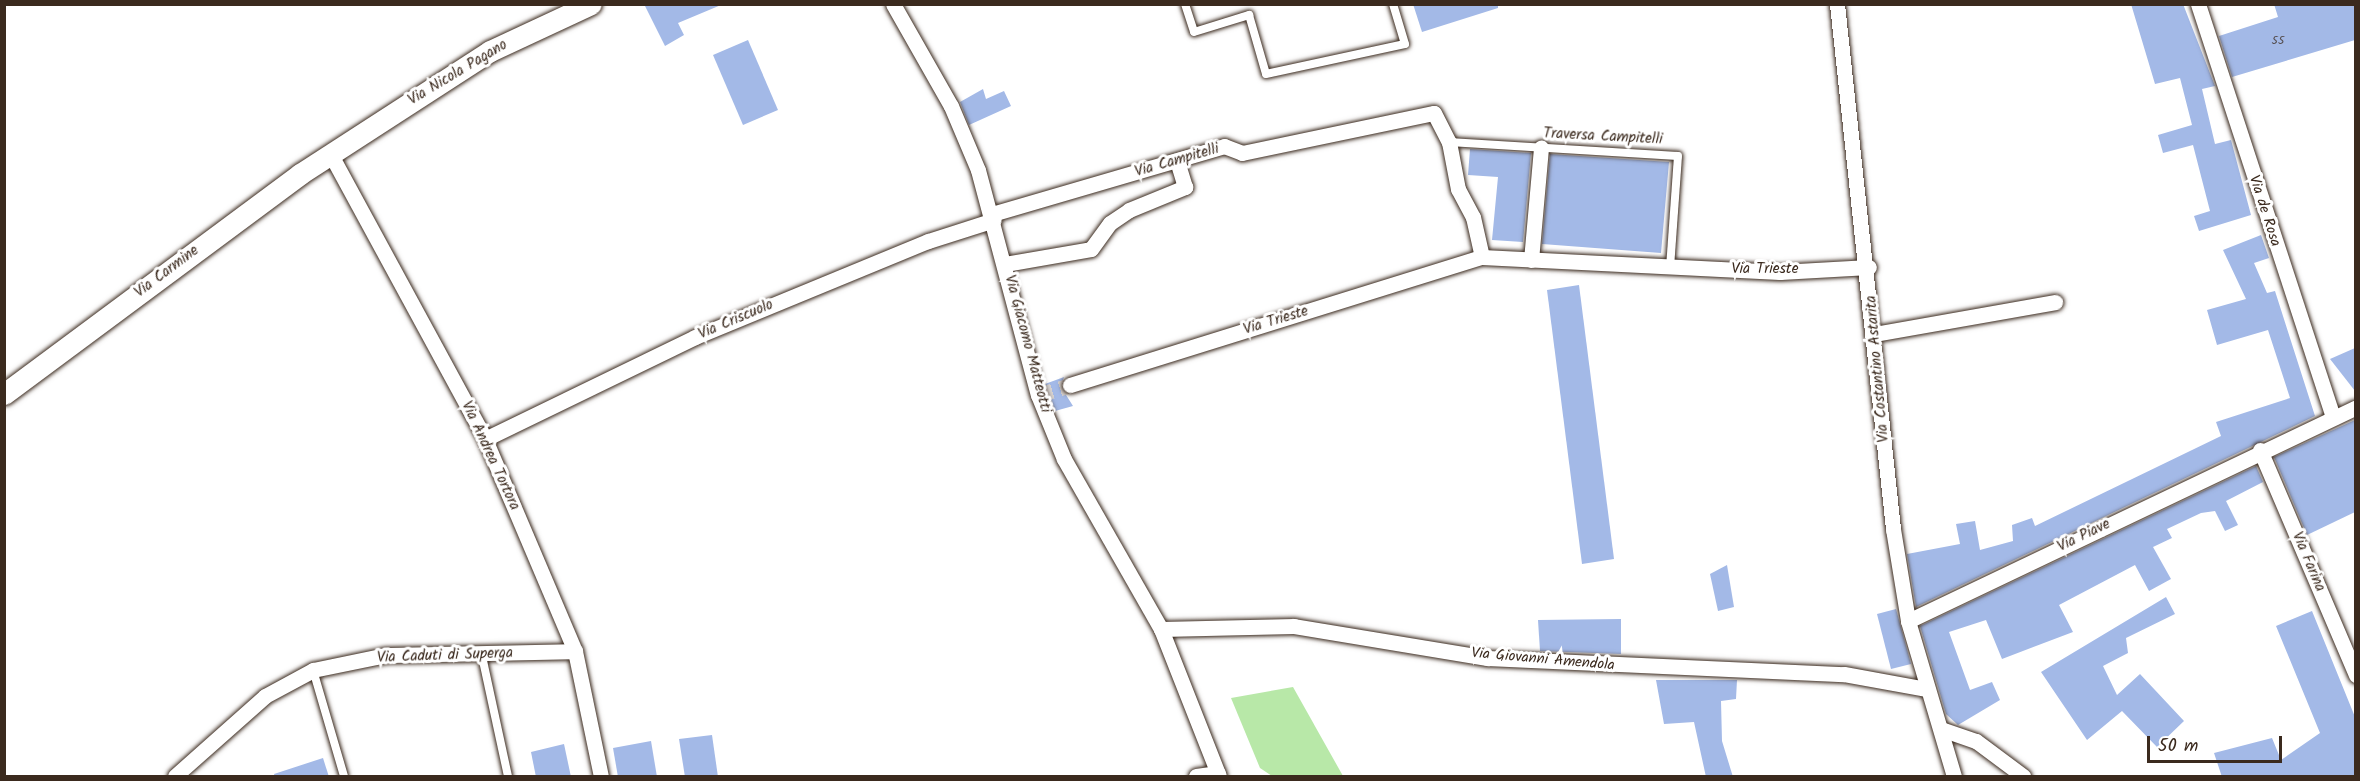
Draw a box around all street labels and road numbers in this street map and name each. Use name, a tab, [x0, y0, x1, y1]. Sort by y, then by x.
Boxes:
street label: Via Nicola Pagano	[405, 36, 511, 110]
street label: Traversa Campitelli	[1543, 125, 1663, 149]
street label: Via Campitelli	[1133, 140, 1221, 182]
street label: Via de Rosa	[2244, 173, 2284, 249]
street label: Via Carmine	[131, 242, 203, 302]
street label: Via Trieste	[1732, 261, 1798, 279]
street label: Via Giacomo Matteotti	[1000, 273, 1054, 415]
street label: Via Costantino Astarita	[1863, 295, 1893, 443]
street label: Via Criscuolo	[696, 296, 776, 344]
street label: Via Trieste	[1241, 303, 1311, 339]
street label: Via Andrea Tortora	[457, 399, 523, 513]
street label: Via Piave	[2055, 516, 2113, 556]
street label: Via Farina	[2287, 529, 2329, 595]
street label: Via Caduti di Superga	[377, 645, 513, 667]
street label: Via Giovanni Amendola	[1471, 645, 1615, 675]

